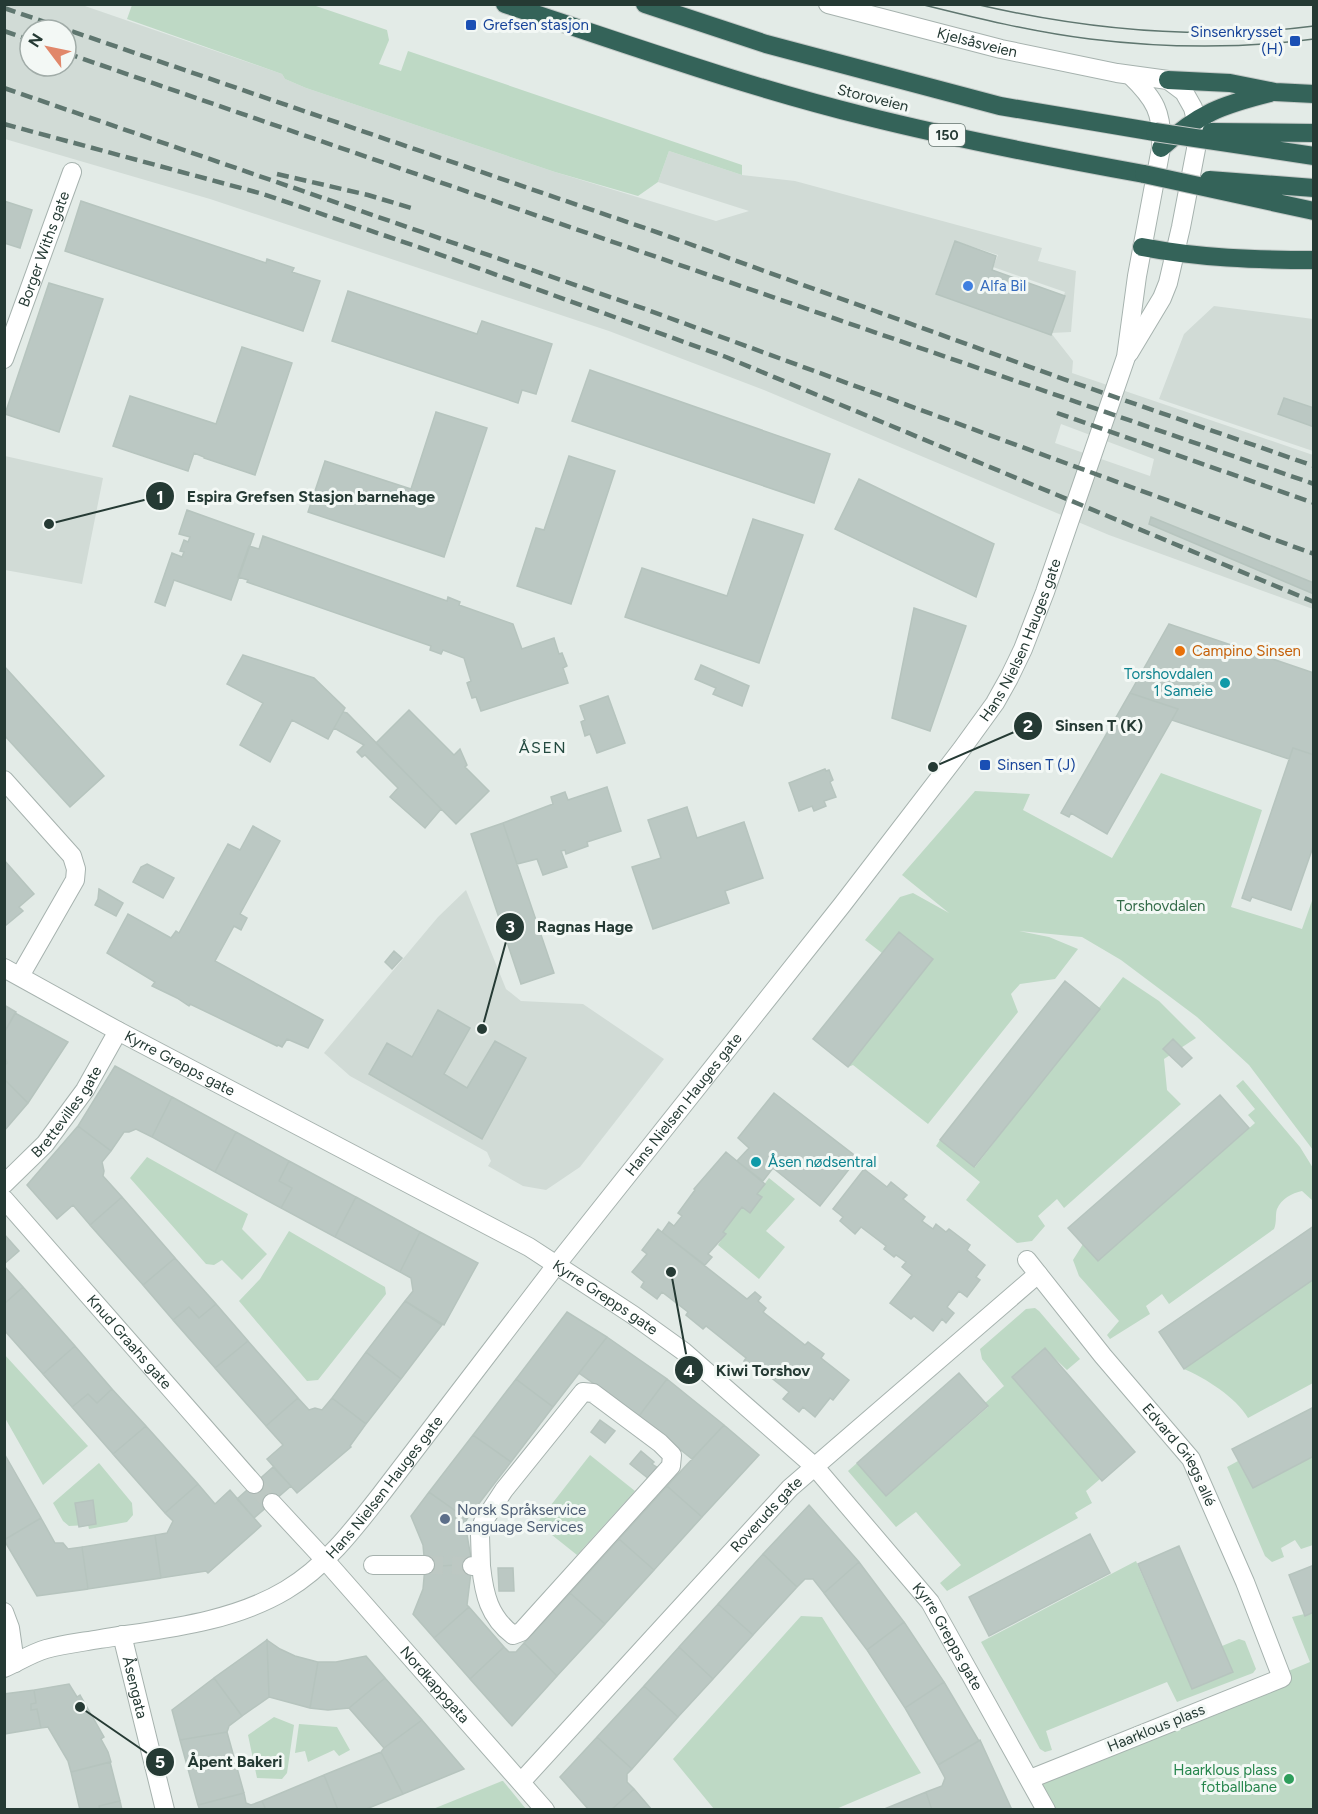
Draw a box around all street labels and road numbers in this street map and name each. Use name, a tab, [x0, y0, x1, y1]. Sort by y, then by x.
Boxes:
street label: Kjelsåsveien	[935, 24, 1019, 61]
street label: Storoveien	[835, 80, 911, 116]
road number: 150	[929, 124, 965, 146]
street label: Borger Withs gate	[15, 189, 73, 309]
street label: Hans Nielsen Hauges gate	[976, 556, 1065, 725]
street label: Kyrre Grepps gate	[121, 1027, 238, 1100]
street label: Hans Nielsen Hauges gate	[622, 1029, 746, 1179]
street label: Brettevilles gate	[27, 1063, 106, 1161]
street label: Kyrre Grepps gate	[549, 1256, 661, 1339]
street label: Knud Graahs gate	[83, 1291, 175, 1393]
street label: Edvard Griegs allé	[1138, 1400, 1220, 1509]
street label: Hans Nielsen Hauges gate	[322, 1412, 447, 1562]
street label: Roveruds gate	[727, 1473, 806, 1556]
street label: Kyrre Grepps gate	[908, 1579, 986, 1693]
street label: Nordkappgata	[396, 1643, 473, 1727]
street label: Åsengata	[119, 1654, 151, 1720]
street label: Haarklous plass	[1105, 1700, 1207, 1756]

